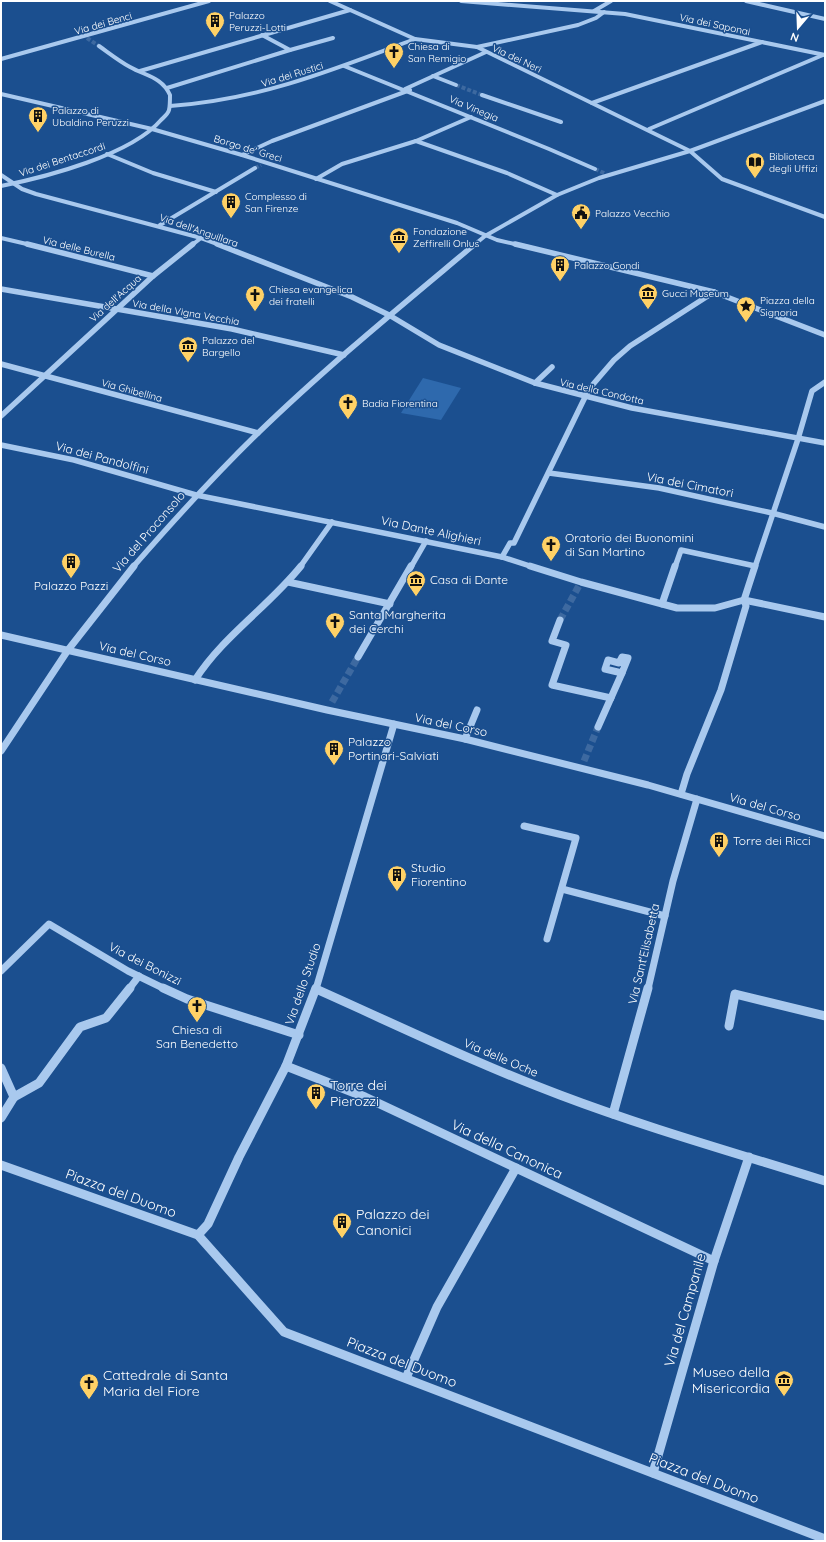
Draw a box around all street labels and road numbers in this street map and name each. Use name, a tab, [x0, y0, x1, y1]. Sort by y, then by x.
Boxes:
street label: Via dei Benci	[73, 9, 133, 38]
street label: Via dei Saponai	[678, 11, 751, 38]
street label: Via dei Neri	[490, 41, 544, 76]
street label: Via dei Rustici	[260, 59, 325, 90]
street label: Via Vinegia	[447, 92, 500, 125]
street label: Borgo de' Greci	[212, 132, 284, 165]
street label: Via dei Bentaccordi	[17, 139, 107, 180]
street label: Via dell'Anguillara	[158, 211, 240, 250]
street label: Via delle Burella	[41, 233, 117, 264]
street label: Via dell'Acqua	[87, 272, 144, 325]
street label: Via della Vigna Vecchia	[131, 297, 241, 328]
street label: Via della Condotta	[559, 375, 645, 407]
street label: Via Ghibellina	[100, 376, 164, 405]
street label: Via dei Pandolfini	[54, 438, 150, 477]
street label: Via dei Cimatori	[645, 469, 735, 500]
street label: Via del Proconsolo	[109, 488, 188, 576]
street label: Via Dante Alighieri	[380, 513, 483, 548]
street label: Via del Corso	[97, 638, 173, 669]
street label: Via del Corso	[413, 710, 489, 740]
street label: Via del Corso	[728, 789, 803, 824]
street label: Via Sant'Elisabetta	[625, 902, 662, 1006]
street label: Via dei Bonizzi	[106, 939, 184, 988]
street label: Via dello Studio	[281, 941, 324, 1027]
street label: Via delle Oche	[462, 1035, 541, 1080]
street label: Via della Canonica	[448, 1115, 566, 1183]
street label: Piazza del Duomo	[63, 1165, 179, 1221]
street label: Via del Campanile	[660, 1251, 710, 1369]
street label: Piazza del Duomo	[344, 1333, 460, 1391]
street label: Piazza del Duomo	[646, 1449, 762, 1507]

